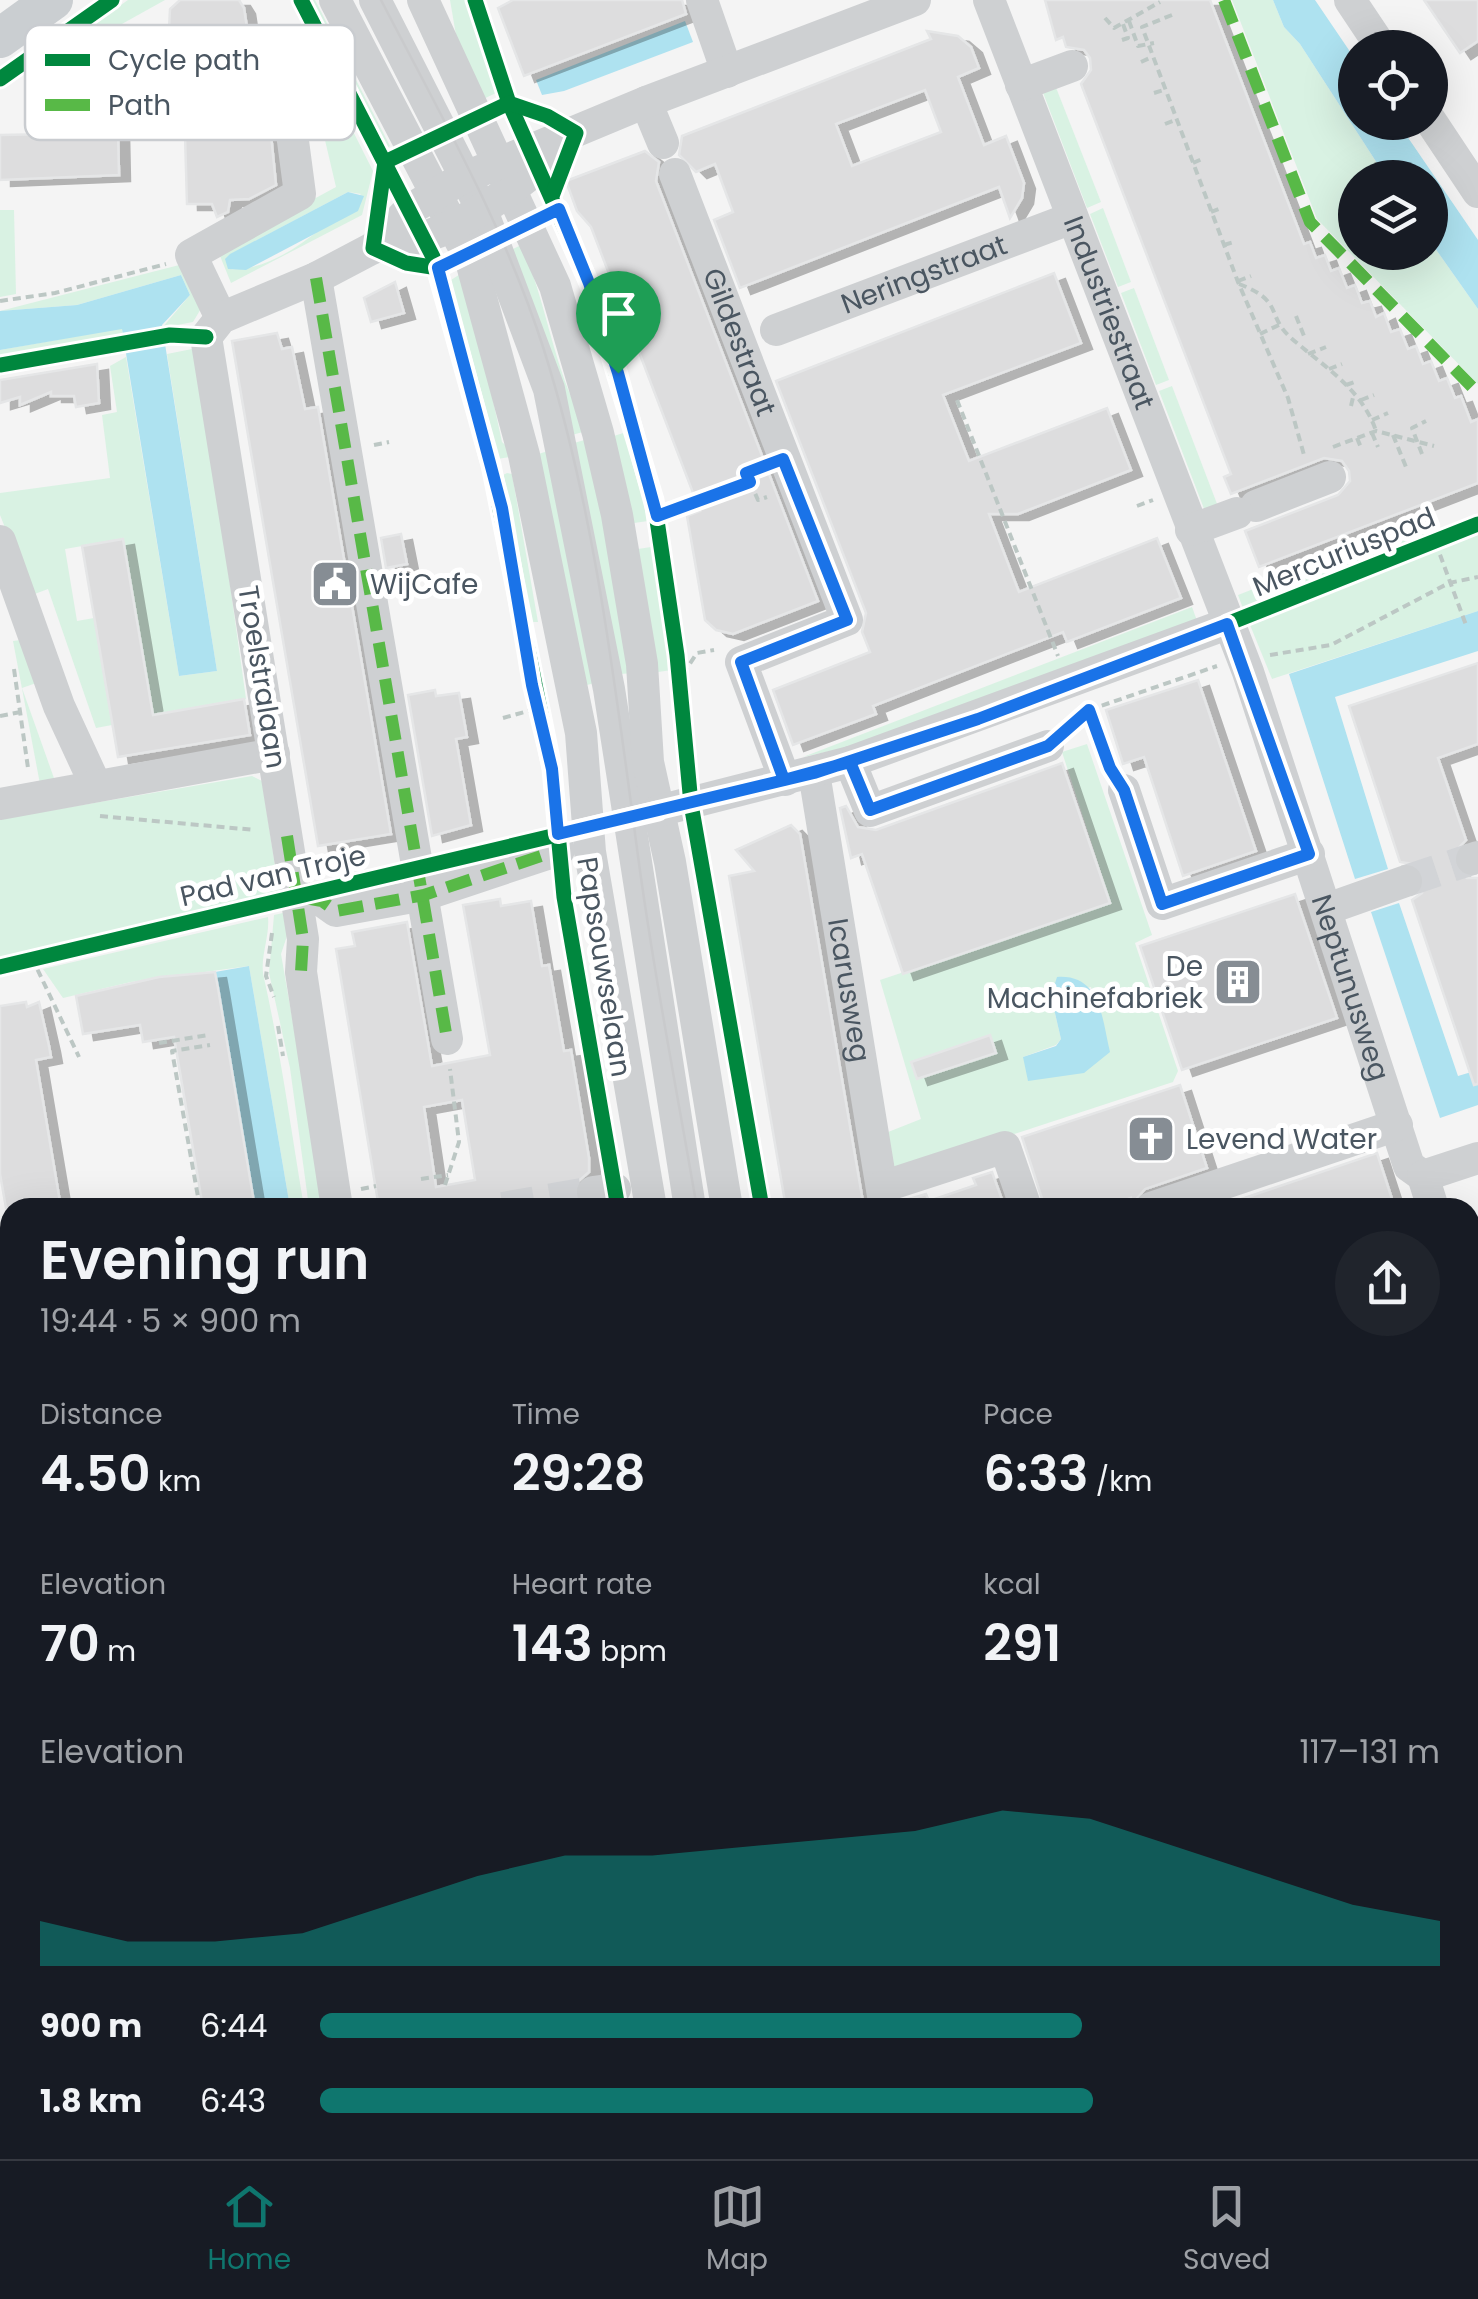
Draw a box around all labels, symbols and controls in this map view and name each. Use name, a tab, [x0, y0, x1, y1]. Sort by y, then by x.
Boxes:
legend	[25, 25, 355, 140]
map controls	[1338, 30, 1448, 270]
button: locate	[1338, 30, 1448, 140]
text: Cycle path	[108, 41, 260, 80]
text: Path	[108, 86, 171, 125]
button: layers	[1338, 160, 1448, 270]
street label: Industriestraat	[1054, 210, 1164, 415]
street label: Neringstraat	[835, 225, 1012, 323]
street label: Gildestraat	[694, 263, 786, 421]
pin	[576, 271, 661, 374]
icon: arrive	[591, 286, 646, 341]
street label: Mercuriuspad	[1247, 498, 1441, 606]
public building icon: WijCafe	[309, 558, 361, 610]
place label: WijCafe	[370, 565, 478, 604]
street label: Troelstralaan	[228, 583, 296, 771]
street label: Pad van Troje	[176, 836, 370, 916]
street label: Papsouwselaan	[567, 854, 641, 1080]
street label: Neptunusweg	[1302, 889, 1399, 1086]
street label: Icarusweg	[819, 915, 880, 1065]
place label: De Machinefabriek	[987, 947, 1204, 1018]
building icon: De Machinefabriek	[1212, 956, 1264, 1008]
church icon: Levend Water	[1125, 1113, 1177, 1165]
place label: Levend Water	[1186, 1120, 1377, 1159]
text: Evening run	[40, 1221, 369, 1298]
button: share	[1335, 1231, 1440, 1336]
text: 19:44 · 5 × 900 m	[40, 1298, 301, 1343]
text: Distance	[40, 1395, 163, 1434]
text: Time	[512, 1395, 580, 1434]
text: Pace	[983, 1395, 1053, 1434]
text: 4.50	[40, 1438, 151, 1509]
text: 29:28	[512, 1438, 646, 1509]
text: 6:33	[983, 1438, 1088, 1509]
text: km	[151, 1462, 201, 1501]
text: /km	[1088, 1462, 1152, 1501]
text: Elevation	[40, 1565, 166, 1604]
text: Heart rate	[512, 1565, 652, 1604]
text: kcal	[983, 1565, 1041, 1604]
text: 70	[40, 1608, 100, 1679]
text: 143	[512, 1608, 593, 1679]
text: 291	[983, 1608, 1061, 1679]
text: m	[100, 1632, 136, 1671]
text: bpm	[593, 1632, 667, 1671]
text: Elevation	[40, 1729, 184, 1774]
text: 117–131 m	[1300, 1729, 1440, 1774]
text: 900 m	[40, 2003, 142, 2048]
text: 6:44	[200, 2003, 267, 2048]
text: 1.8 km	[40, 2078, 142, 2123]
text: 6:43	[200, 2078, 266, 2123]
tab: Home	[208, 2179, 291, 2281]
tab: Map	[706, 2179, 768, 2281]
tab: Saved	[1183, 2179, 1270, 2281]

